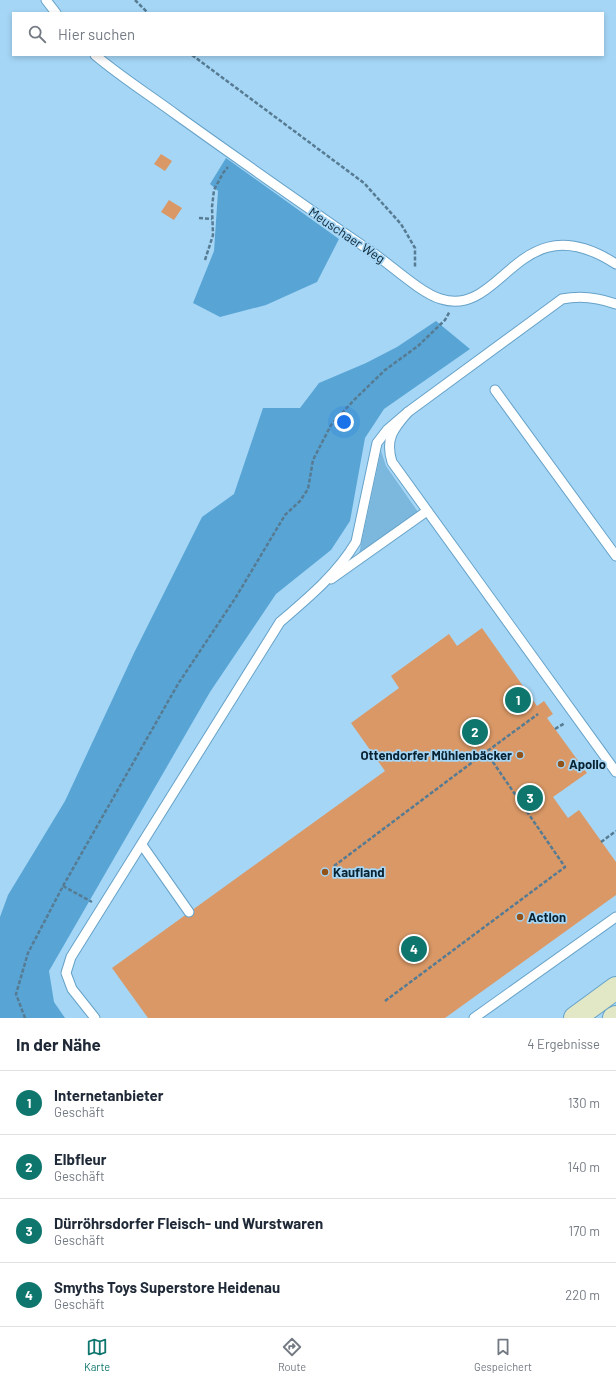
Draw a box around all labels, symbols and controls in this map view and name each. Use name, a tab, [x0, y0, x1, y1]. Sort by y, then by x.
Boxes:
search box	[12, 12, 604, 56]
icon: search	[26, 23, 48, 45]
text: Hier suchen	[58, 25, 135, 43]
street label: Meuschaer Weg	[306, 204, 388, 266]
your location	[334, 412, 354, 432]
pin: 1	[505, 685, 531, 715]
pin: 2	[462, 717, 488, 747]
place label: Ottendorfer Mühlenbäcker	[361, 747, 512, 763]
marker: Ottendorfer Mühlenbäcker	[515, 750, 525, 760]
place label: Apollo	[569, 756, 606, 772]
marker: Apollo	[556, 759, 566, 769]
pin: 3	[517, 783, 543, 813]
place label: Kaufland	[333, 864, 385, 880]
marker: Kaufland	[320, 867, 330, 877]
place label: Action	[528, 909, 566, 925]
marker: Action	[515, 912, 525, 922]
pin: 4	[401, 934, 427, 964]
text: In der Nähe	[16, 1034, 101, 1054]
text: 4 Ergebnisse	[527, 1036, 600, 1052]
text: Internetanbieter	[54, 1086, 164, 1104]
text: 1	[27, 1095, 31, 1111]
text: 130 m	[568, 1095, 600, 1111]
text: Geschäft	[54, 1104, 105, 1120]
text: Elbfleur	[54, 1150, 107, 1168]
text: 2	[25, 1159, 33, 1175]
text: 140 m	[568, 1159, 600, 1175]
text: Geschäft	[54, 1168, 105, 1184]
text: Dürröhrsdorfer Fleisch- und Wurstwaren	[54, 1214, 323, 1232]
text: 3	[25, 1223, 33, 1239]
text: 170 m	[569, 1223, 600, 1239]
text: Geschäft	[54, 1232, 105, 1248]
text: Smyths Toys Superstore Heidenau	[54, 1278, 280, 1296]
text: 4	[25, 1287, 33, 1303]
text: 220 m	[565, 1287, 600, 1303]
text: Geschäft	[54, 1296, 105, 1312]
tab: Karte	[84, 1336, 110, 1373]
tab: Route	[278, 1336, 306, 1373]
tab: Gespeichert	[474, 1336, 532, 1373]

